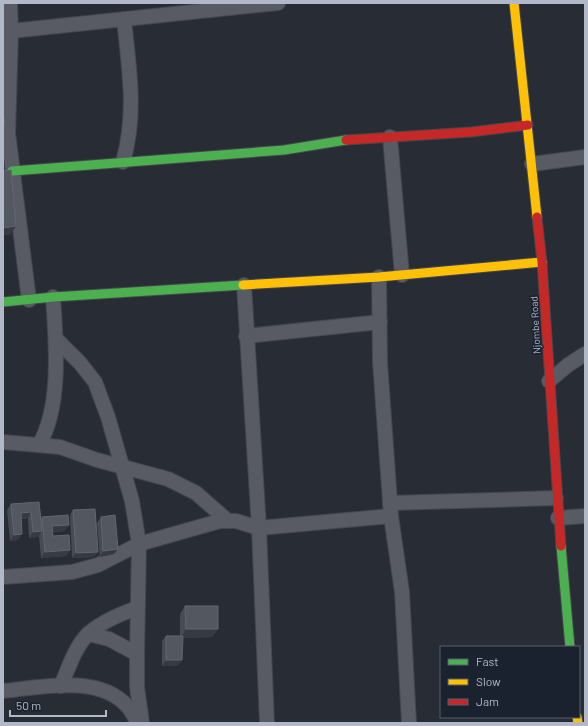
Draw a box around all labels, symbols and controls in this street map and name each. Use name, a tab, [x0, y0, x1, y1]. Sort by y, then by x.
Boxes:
street label: Njombe Road	[527, 296, 543, 354]
legend	[440, 646, 580, 718]
text: Fast	[476, 654, 499, 668]
text: Slow	[476, 674, 501, 688]
scale bar	[10, 692, 106, 718]
text: Jam	[476, 694, 499, 708]
text: 50 m	[16, 698, 41, 712]

